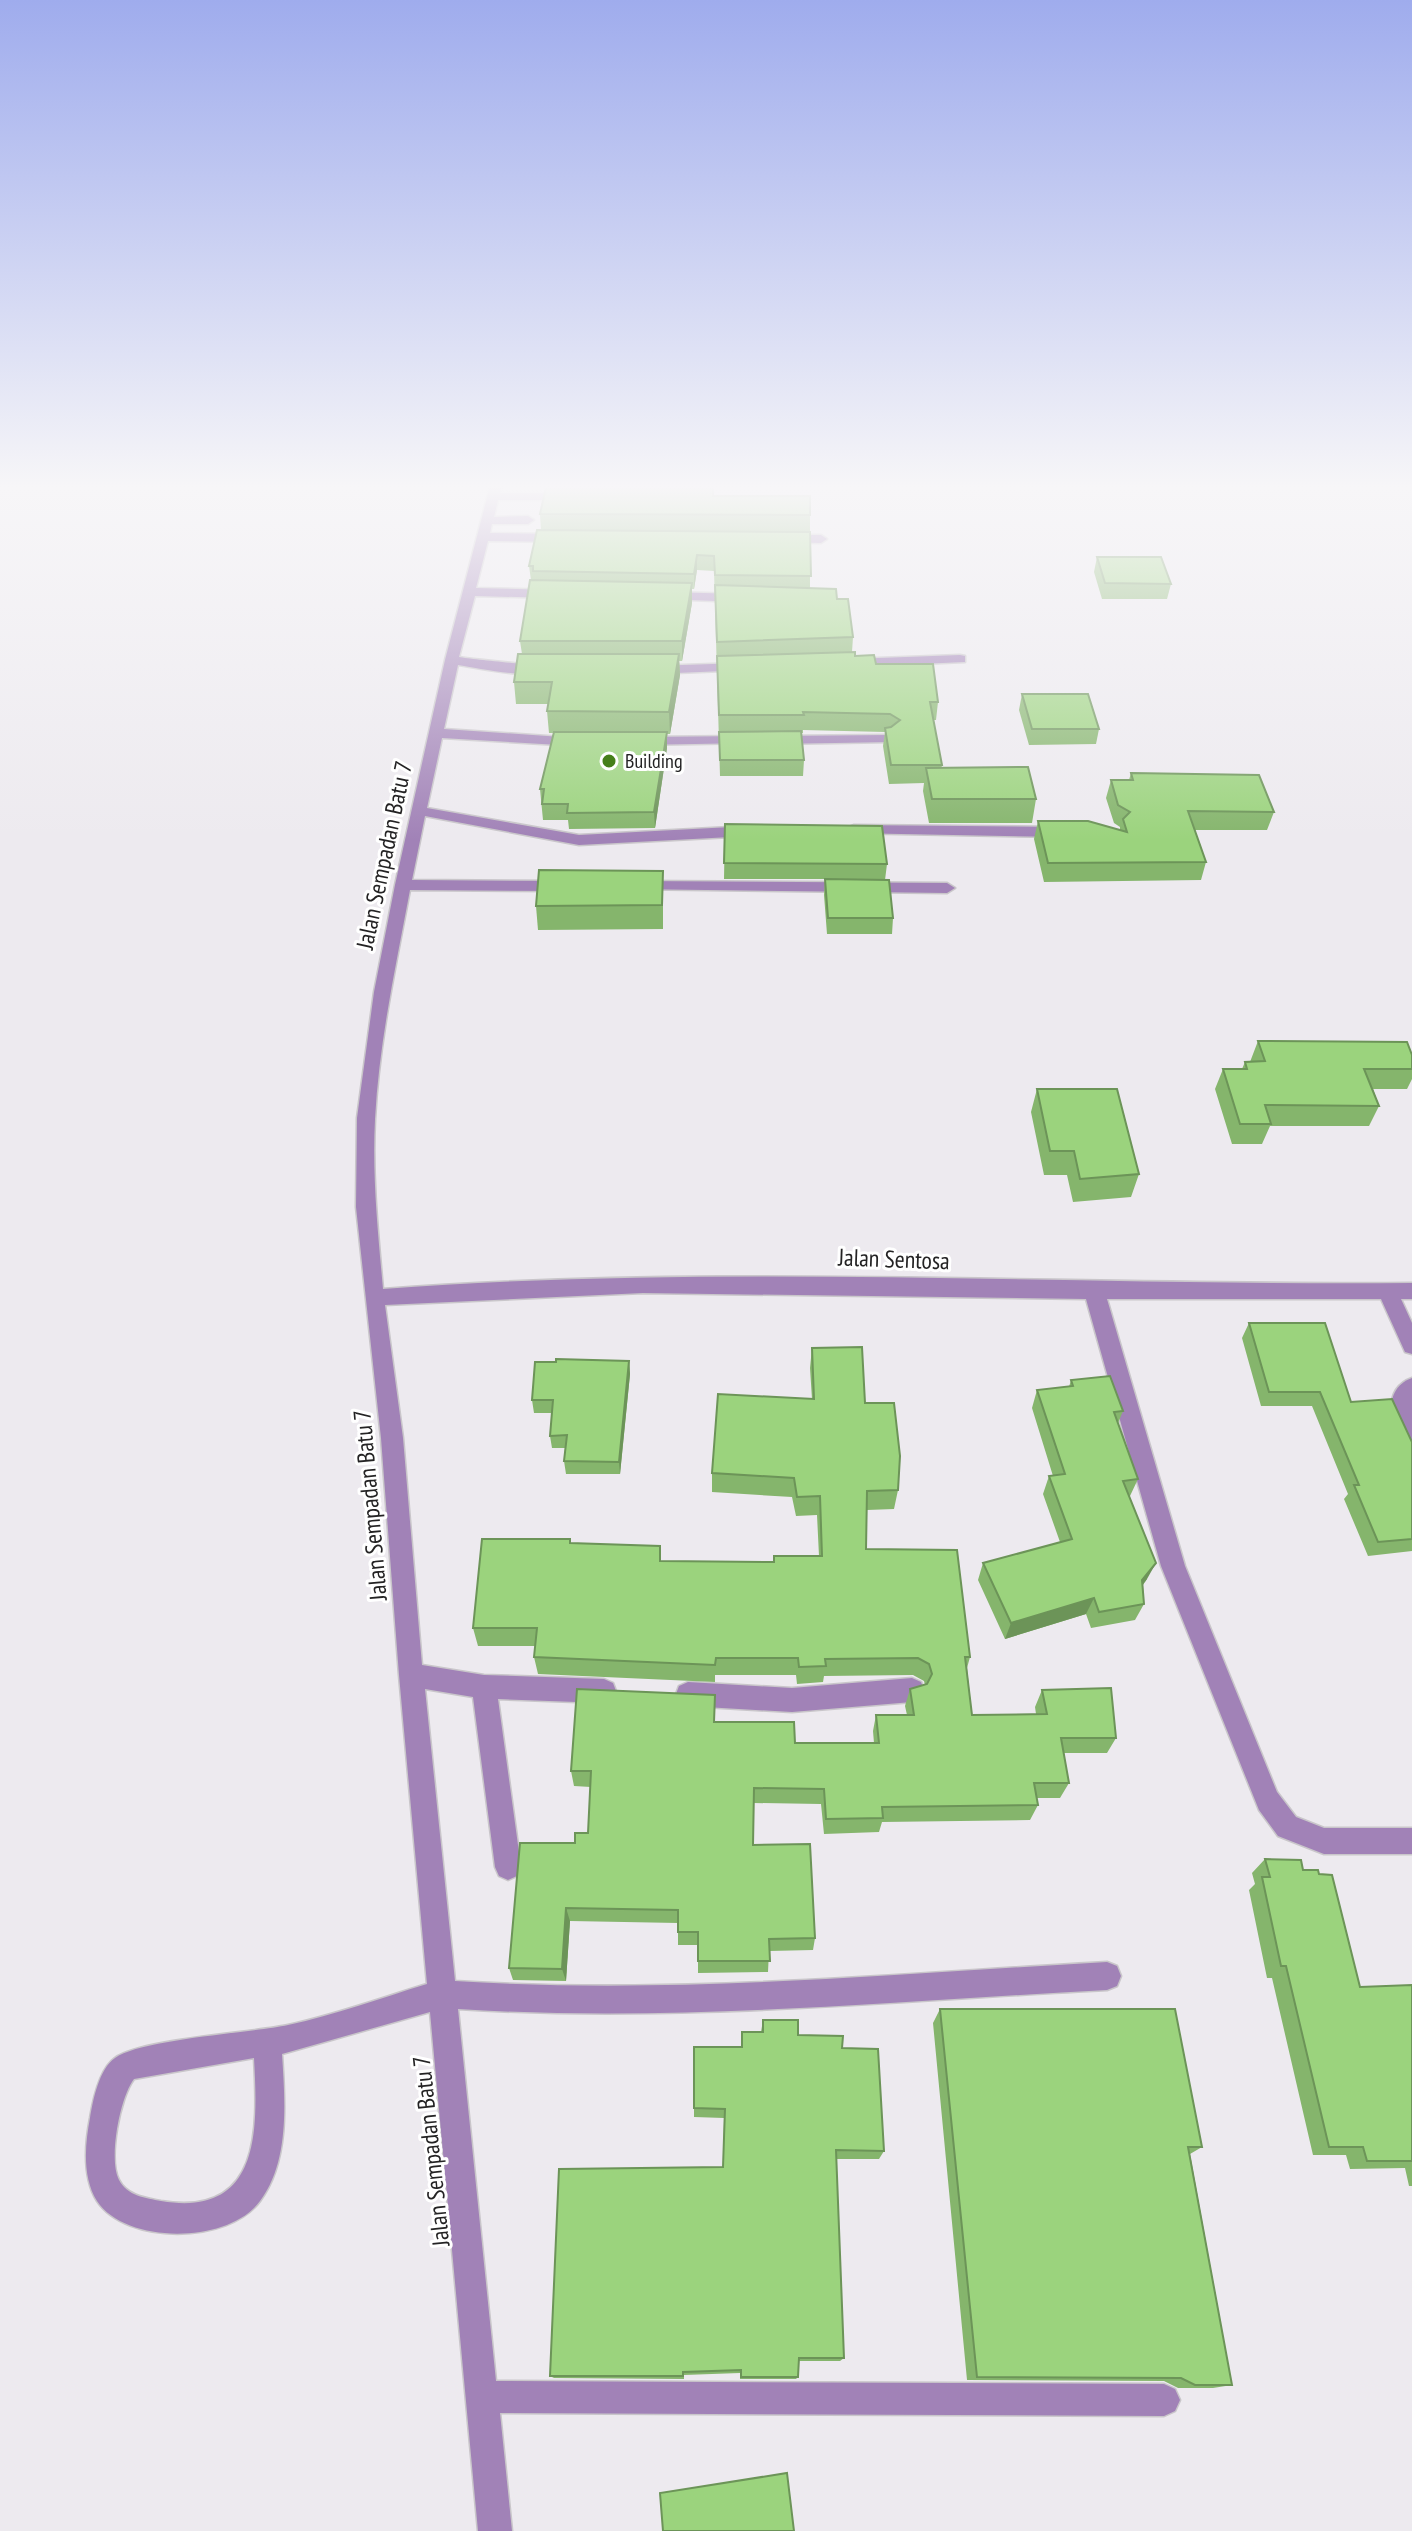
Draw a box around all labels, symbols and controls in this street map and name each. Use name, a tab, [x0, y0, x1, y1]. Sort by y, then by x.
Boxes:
place label: Building	[625, 748, 683, 774]
marker: Building	[600, 752, 618, 770]
street label: Jalan Sempadan Batu 7	[349, 758, 419, 953]
street label: Jalan Sentosa	[837, 1242, 950, 1276]
street label: Jalan Sempadan Batu 7	[346, 1408, 394, 1603]
street label: Jalan Sempadan Batu 7	[406, 2054, 457, 2249]

